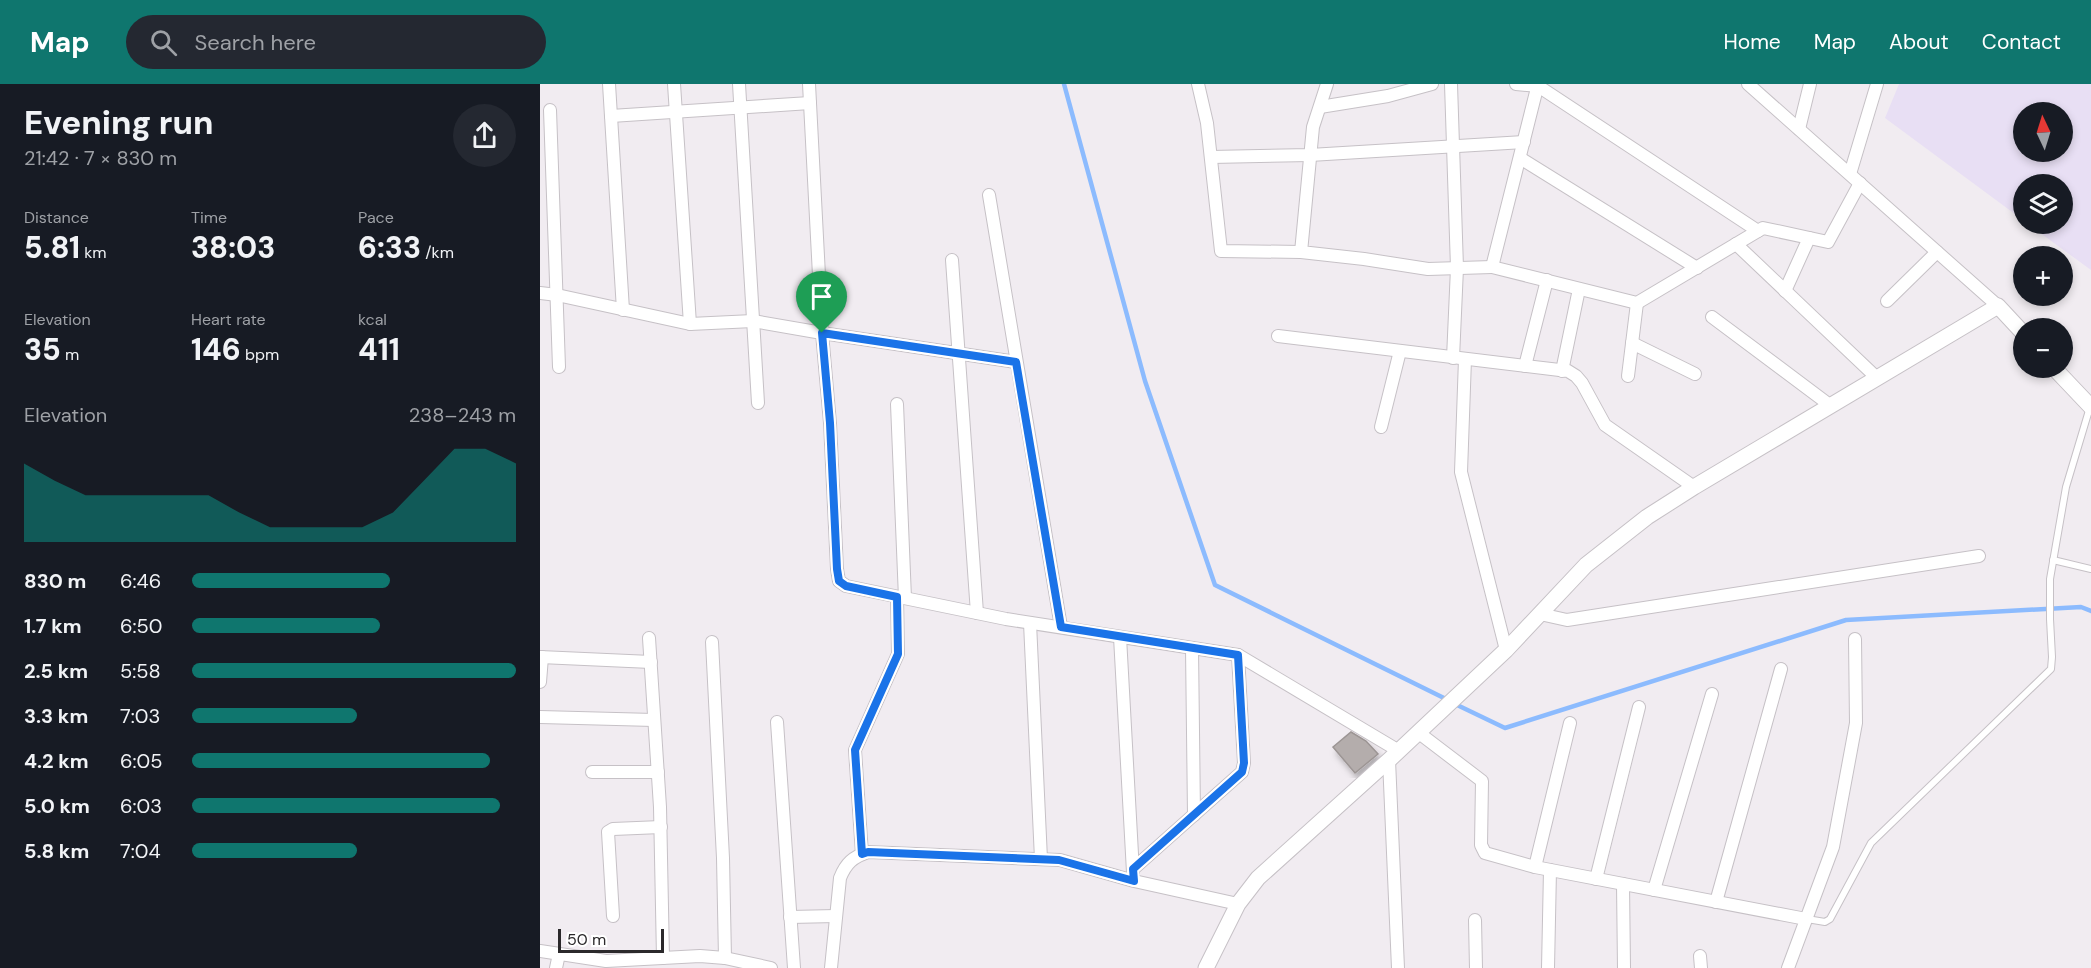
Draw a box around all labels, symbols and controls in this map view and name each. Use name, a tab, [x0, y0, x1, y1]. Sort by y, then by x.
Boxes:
search box	[126, 15, 546, 69]
text: Map	[30, 24, 90, 61]
icon: search	[147, 26, 180, 59]
text: Search here	[195, 28, 316, 57]
text: Home	[1723, 28, 1781, 56]
text: Map	[1814, 28, 1856, 56]
text: About	[1889, 28, 1949, 56]
text: Contact	[1982, 28, 2061, 56]
text: Evening run	[24, 101, 213, 144]
north arrow	[2013, 102, 2073, 162]
map controls	[2013, 102, 2073, 378]
button: share	[453, 104, 516, 167]
text: 21:42 · 7 × 830 m	[24, 145, 177, 171]
button: layers	[2013, 174, 2073, 234]
text: Distance	[24, 207, 89, 228]
text: Time	[191, 207, 227, 228]
text: Pace	[358, 207, 394, 228]
text: 5.81	[24, 228, 80, 267]
text: 38:03	[191, 228, 275, 267]
text: 6:33	[358, 228, 421, 267]
text: km	[80, 242, 107, 263]
text: /km	[421, 242, 454, 263]
button: +	[2013, 246, 2073, 306]
pin	[796, 271, 847, 333]
icon: arrive	[805, 280, 838, 313]
text: Elevation	[24, 309, 91, 330]
text: Heart rate	[191, 309, 266, 330]
text: kcal	[358, 309, 387, 330]
button: −	[2013, 318, 2073, 378]
text: 35	[24, 330, 61, 369]
text: 146	[191, 330, 241, 369]
text: 411	[358, 330, 400, 369]
text: m	[61, 344, 79, 365]
text: bpm	[241, 344, 279, 365]
text: Elevation	[24, 402, 107, 428]
text: 238–243 m	[409, 402, 516, 428]
text: 830 m	[24, 568, 86, 594]
text: 6:46	[120, 568, 161, 594]
text: 1.7 km	[24, 613, 82, 639]
text: 6:50	[120, 613, 162, 639]
text: 2.5 km	[24, 658, 88, 684]
text: 5:58	[120, 658, 161, 684]
text: 3.3 km	[24, 703, 88, 729]
text: 7:03	[120, 703, 160, 729]
text: 4.2 km	[24, 748, 89, 774]
text: 6:05	[120, 748, 162, 774]
text: 5.0 km	[24, 793, 90, 819]
text: 6:03	[120, 793, 162, 819]
text: 5.8 km	[24, 838, 89, 864]
text: 7:04	[120, 838, 161, 864]
scale bar	[558, 926, 664, 954]
text: 50 m	[567, 929, 606, 950]

